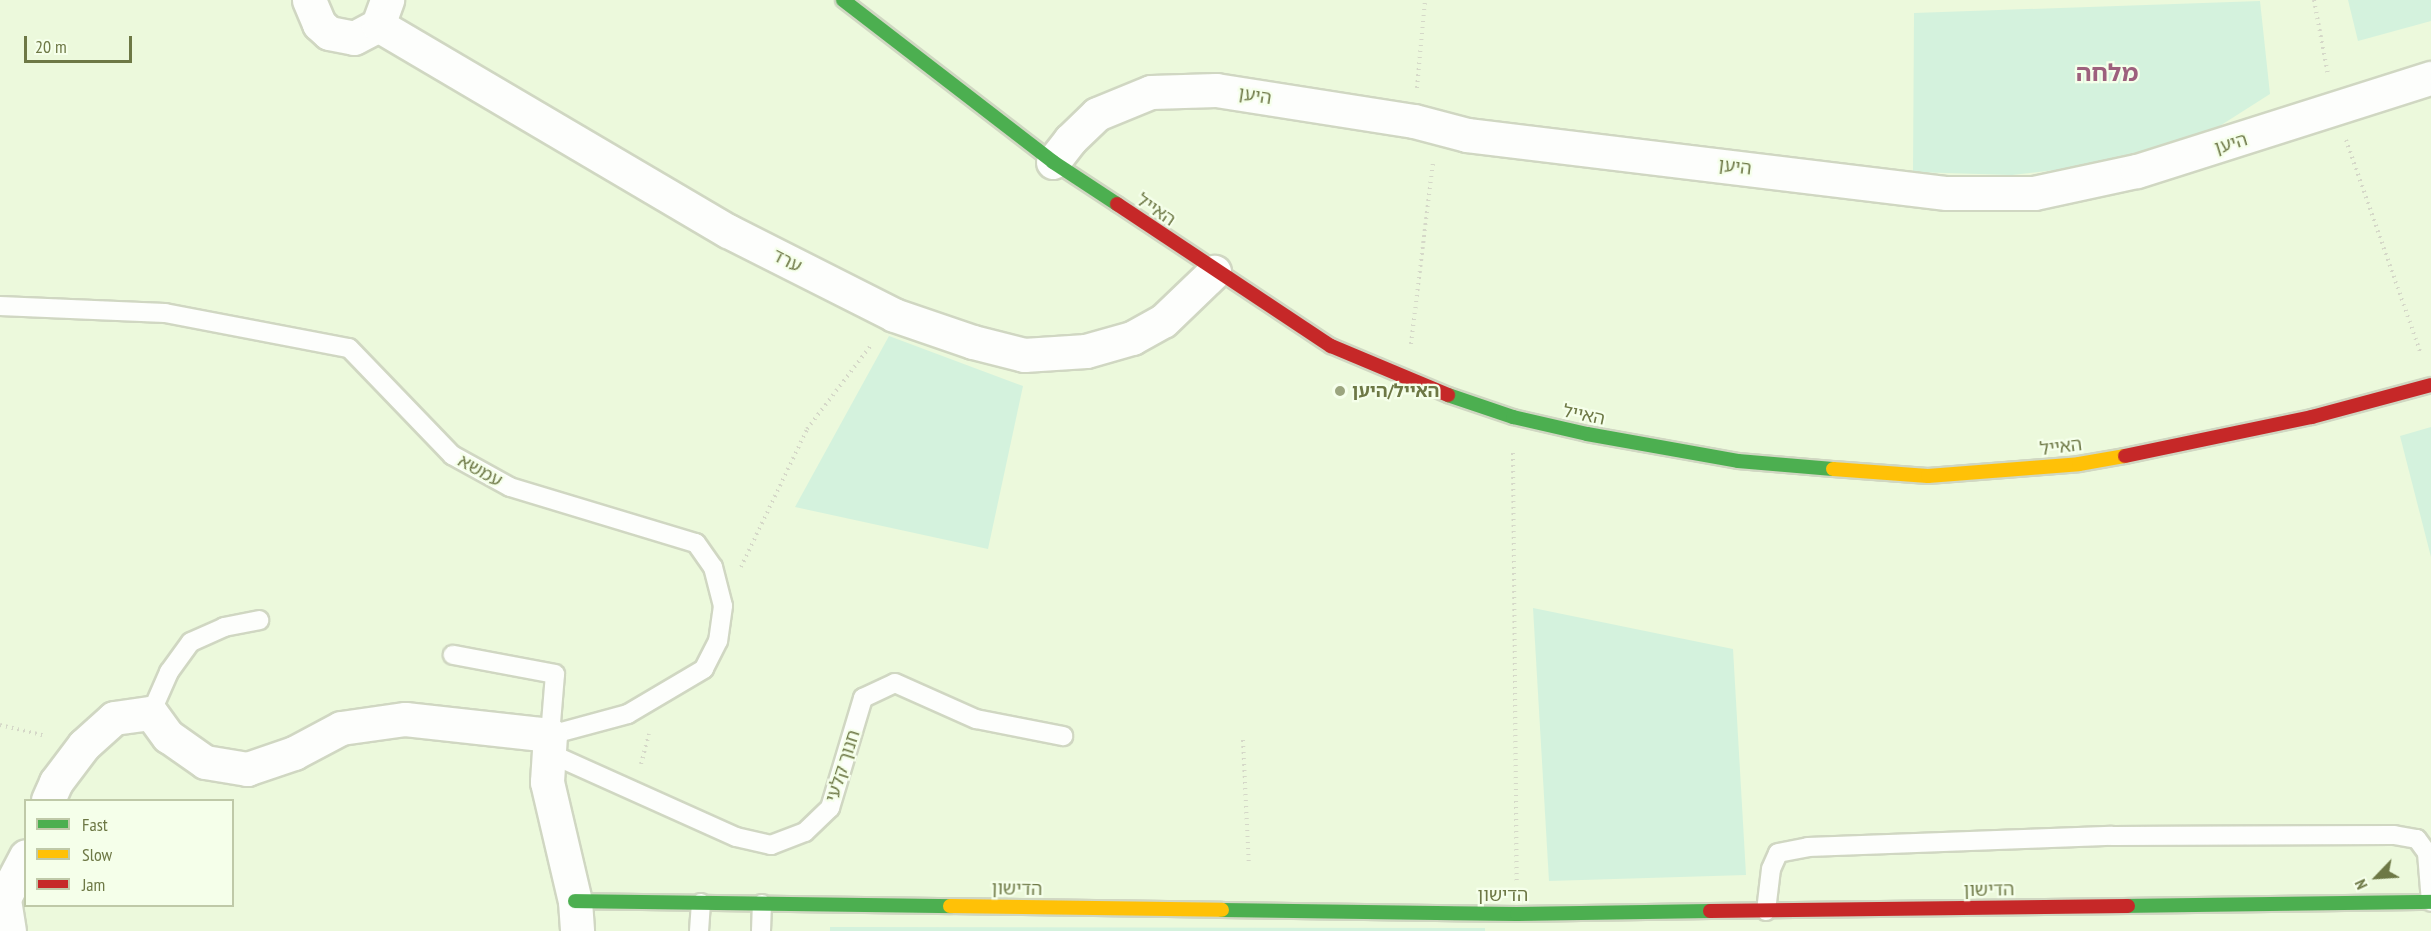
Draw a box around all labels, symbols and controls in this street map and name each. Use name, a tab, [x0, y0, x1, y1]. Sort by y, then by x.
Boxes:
scale bar	[27, 24, 135, 62]
text: 20 m	[35, 35, 67, 58]
district label: מלחה	[2076, 59, 2138, 87]
street label: היען	[1237, 83, 1273, 109]
street label: היען	[2212, 129, 2250, 159]
street label: היען	[1717, 154, 1753, 180]
street label: האייל	[1132, 189, 1180, 231]
street label: ערד	[769, 245, 805, 277]
place label: האייל/היען	[1352, 380, 1439, 402]
marker: האייל/היען	[1333, 384, 1347, 398]
street label: האייל	[1561, 400, 1607, 430]
street label: האייל	[2039, 434, 2083, 460]
street label: עמשא	[454, 450, 506, 492]
street label: חנוך קלעי	[821, 727, 865, 805]
legend	[24, 799, 234, 907]
text: Fast	[82, 813, 108, 836]
text: Slow	[82, 843, 112, 866]
north arrow	[2347, 847, 2407, 907]
text: Jam	[82, 873, 105, 896]
text: N	[2350, 876, 2372, 893]
street label: הדישון	[991, 878, 1043, 900]
street label: הדישון	[1963, 879, 2015, 901]
street label: הדישון	[1478, 884, 1528, 906]

